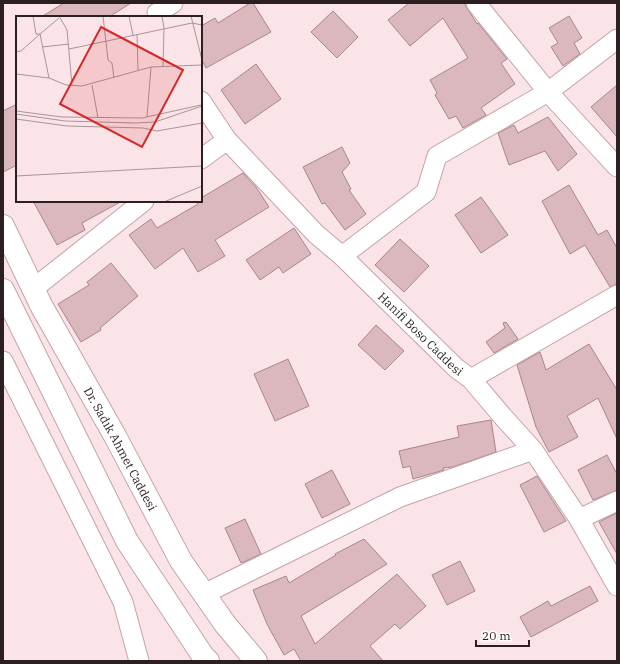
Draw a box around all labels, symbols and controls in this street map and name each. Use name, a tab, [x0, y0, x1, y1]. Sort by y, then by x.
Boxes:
inset map	[16, 16, 202, 202]
street label: Hanifi Boso Caddesi	[375, 289, 467, 379]
street label: Dr. Sadık Ahmet Caddesi	[81, 384, 161, 513]
scale bar	[476, 622, 529, 648]
text: 20 m	[482, 628, 511, 643]

